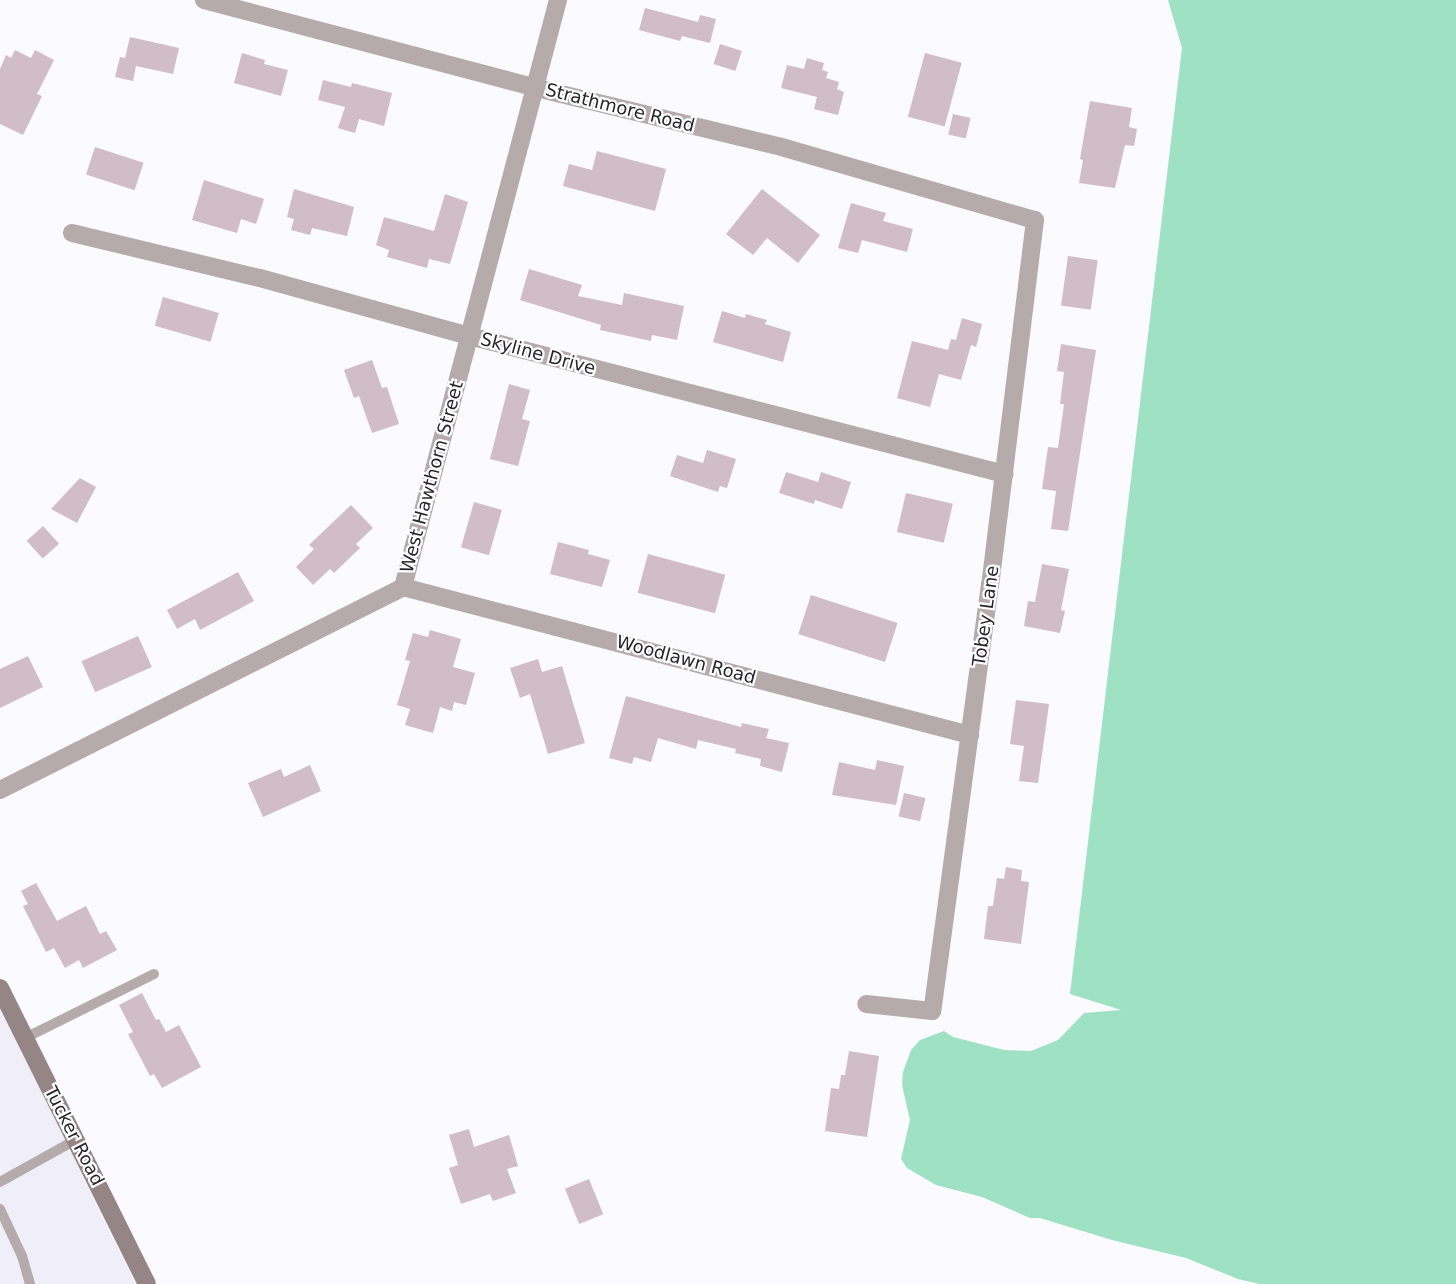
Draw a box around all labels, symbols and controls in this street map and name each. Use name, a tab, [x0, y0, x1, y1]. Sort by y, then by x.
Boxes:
street label: Strathmore Road	[543, 79, 697, 137]
street label: Skyline Drive	[478, 328, 598, 380]
street label: West Hawthorn Street	[396, 379, 468, 575]
street label: Tobey Lane	[968, 564, 1004, 668]
street label: Woodlawn Road	[614, 631, 758, 689]
street label: Tucker Road	[40, 1083, 108, 1189]

